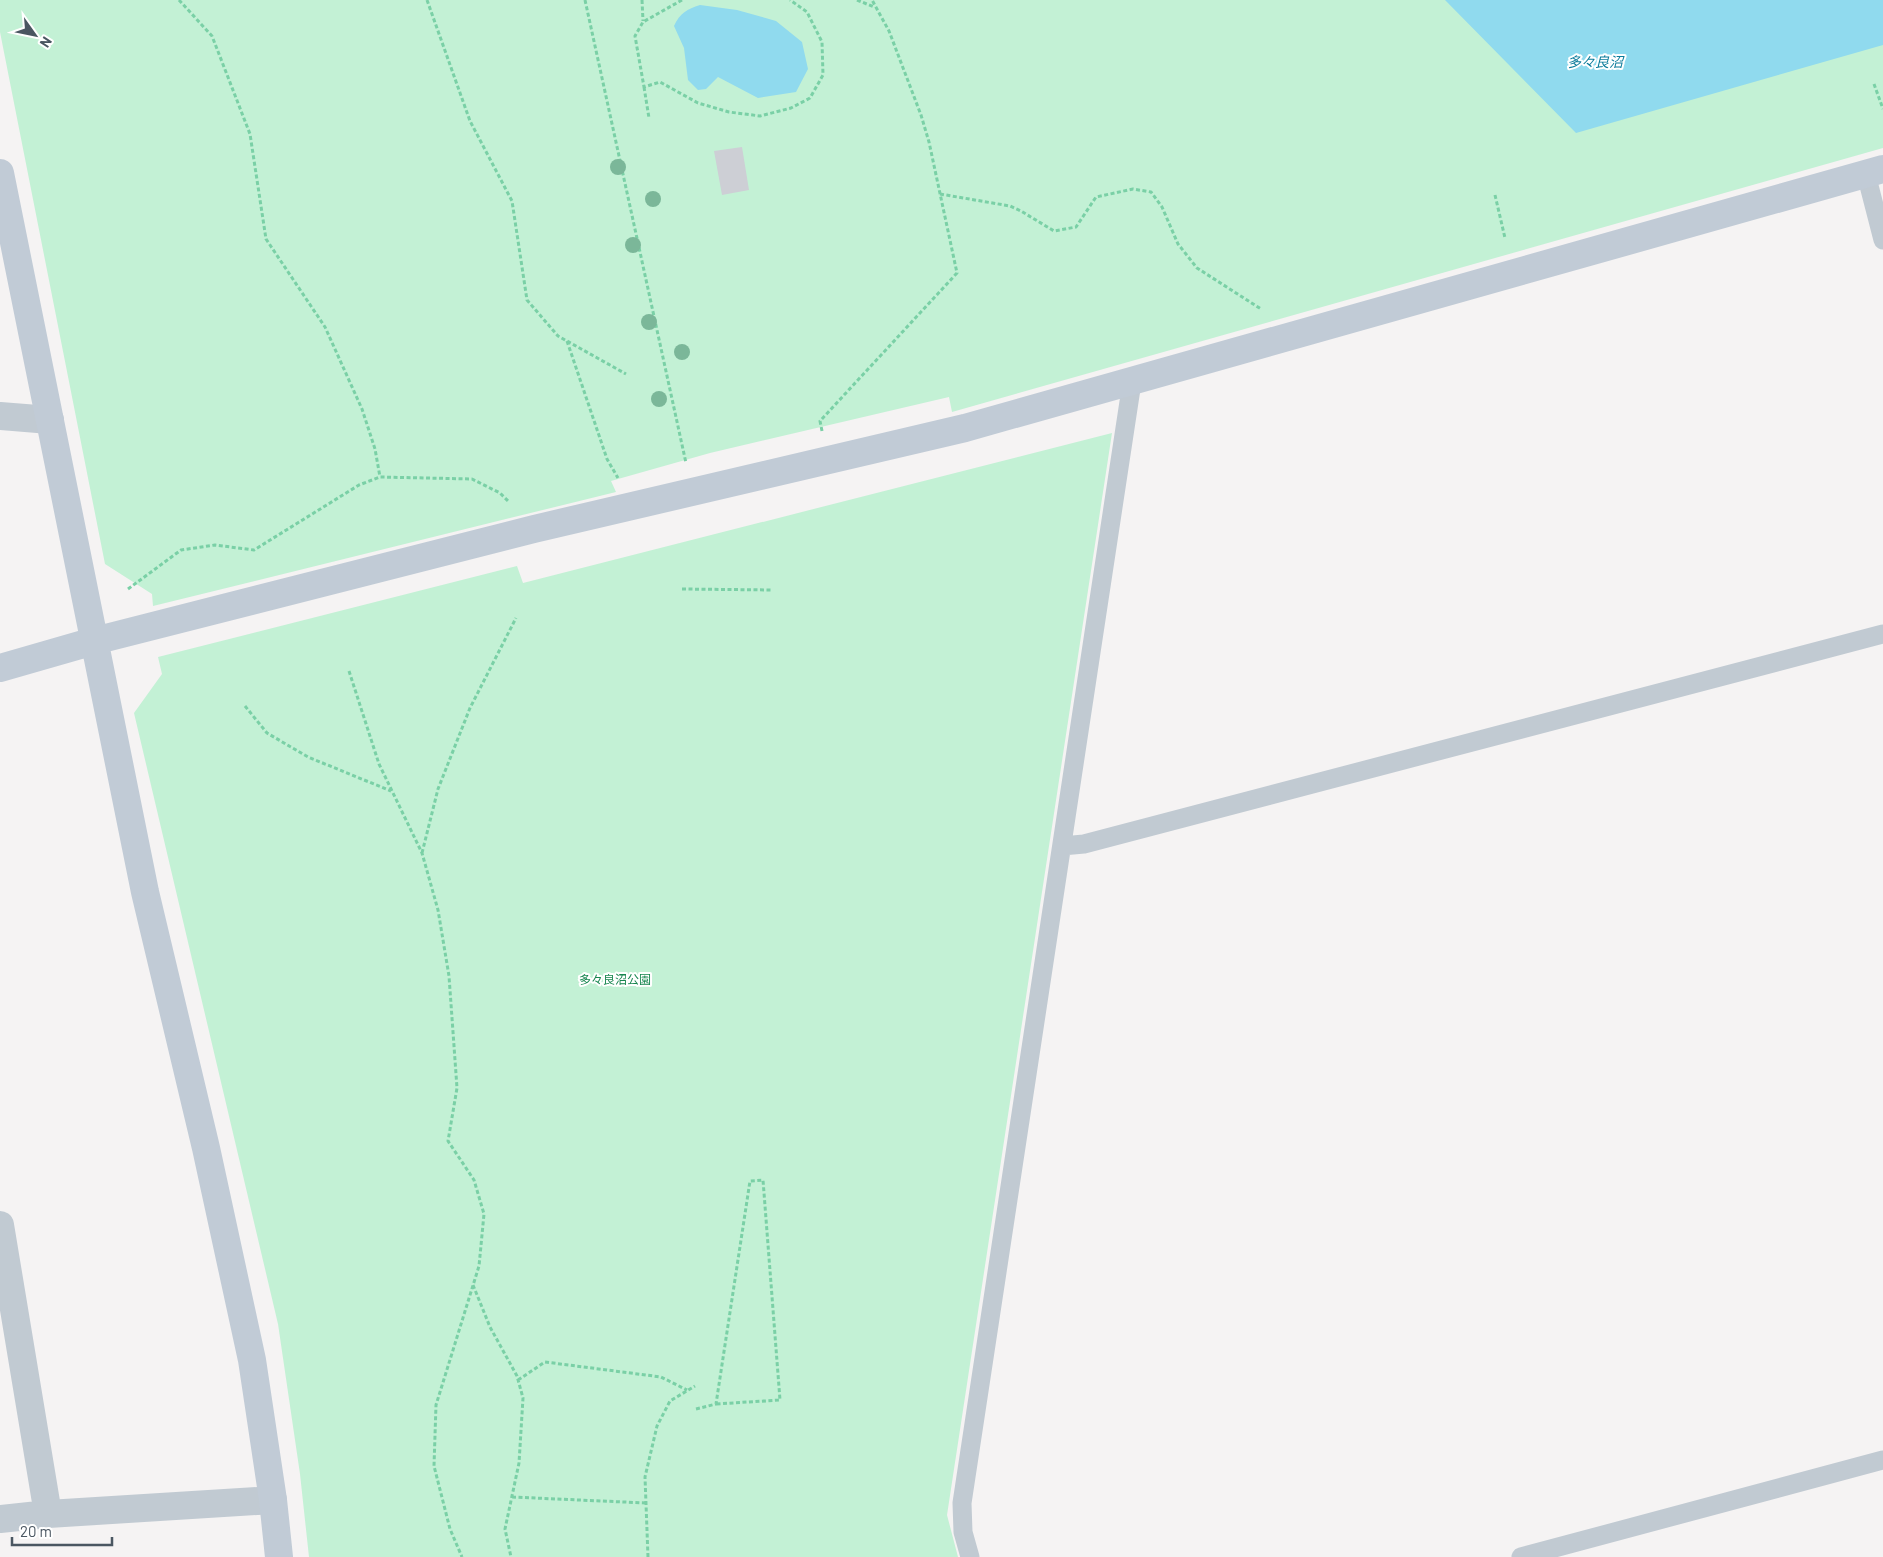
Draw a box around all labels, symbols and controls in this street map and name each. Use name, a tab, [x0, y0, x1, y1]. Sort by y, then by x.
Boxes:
north arrow	[10, 10, 60, 60]
text: N	[37, 34, 56, 51]
water label: 多々良沼	[1567, 53, 1625, 70]
park label: 多々良沼公園	[579, 972, 651, 986]
scale bar	[12, 1514, 112, 1546]
text: 20 m	[20, 1522, 52, 1540]

